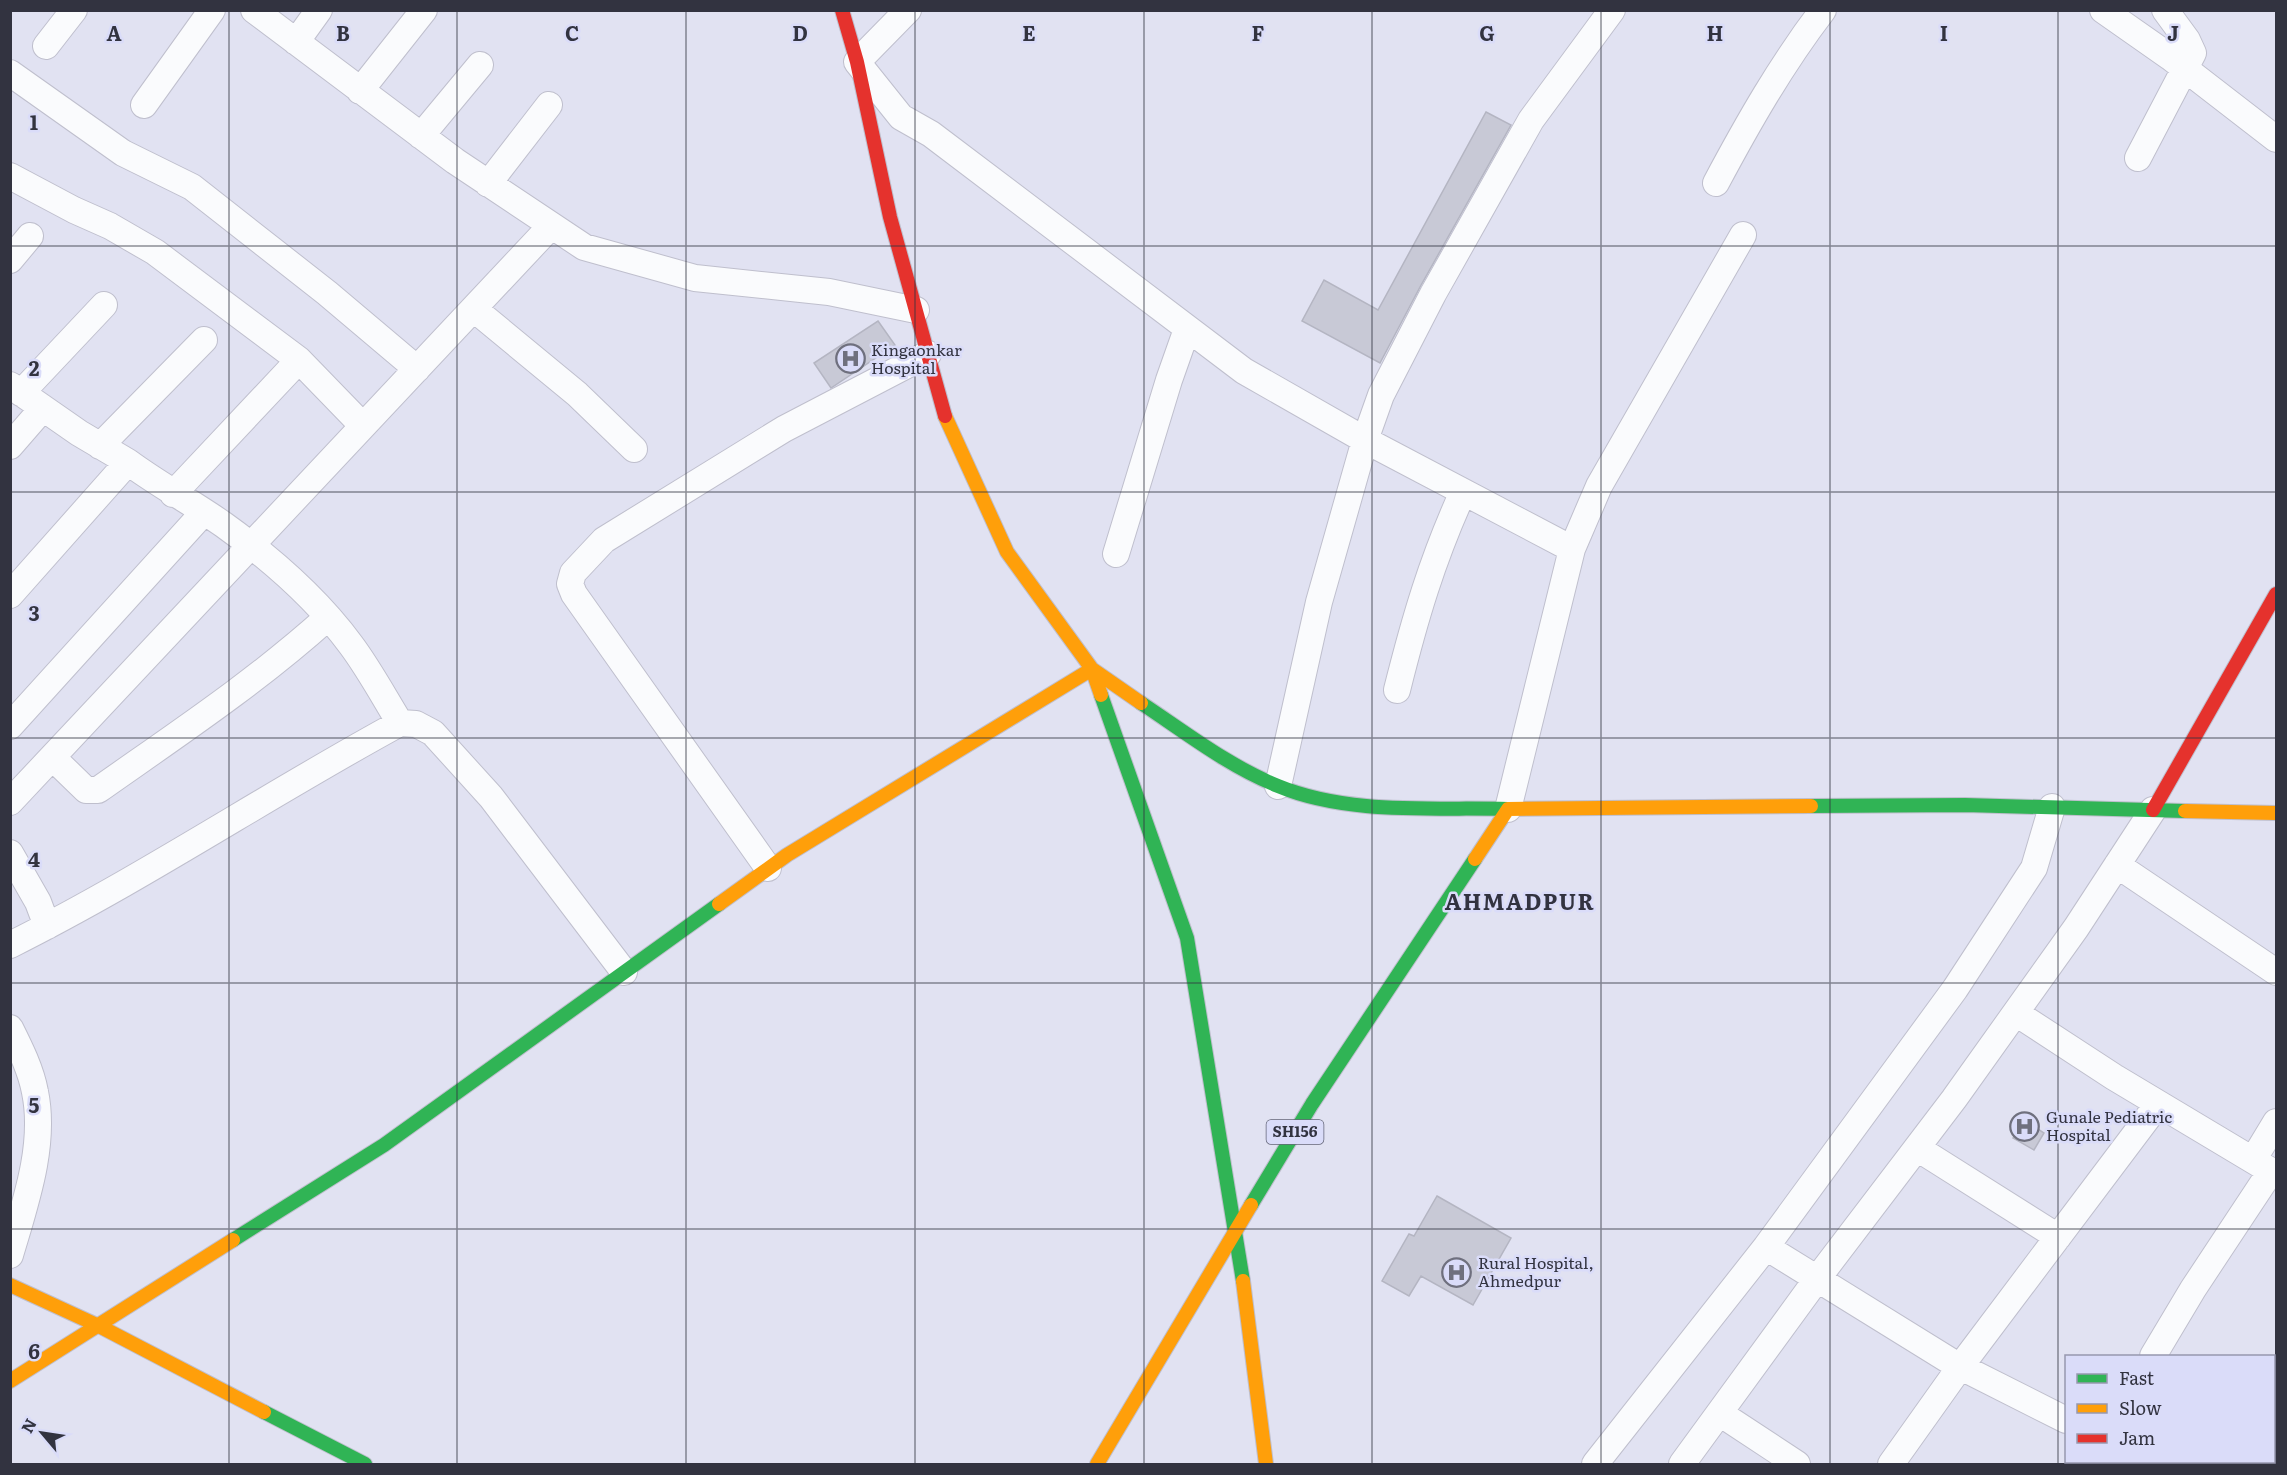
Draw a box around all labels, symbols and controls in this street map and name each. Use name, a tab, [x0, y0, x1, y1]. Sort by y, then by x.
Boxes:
text: A	[106, 17, 122, 47]
text: B	[336, 17, 350, 47]
text: C	[565, 17, 579, 47]
text: D	[792, 17, 808, 47]
text: E	[1022, 17, 1036, 47]
text: F	[1252, 17, 1265, 47]
text: G	[1479, 17, 1495, 47]
text: H	[1707, 17, 1723, 47]
text: I	[1940, 17, 1948, 47]
text: J	[2167, 17, 2179, 47]
text: 1	[30, 106, 38, 136]
place label: Kingaonkar Hospital	[871, 337, 962, 379]
hospital icon: Kingaonkar Hospital	[834, 343, 866, 375]
text: 2	[29, 352, 40, 382]
text: 3	[28, 597, 40, 627]
text: 4	[28, 843, 40, 873]
district label: AHMADPUR	[1445, 884, 1595, 917]
text: 5	[29, 1089, 40, 1119]
place label: Gunale Pediatric Hospital	[2046, 1104, 2172, 1146]
hospital icon: Gunale Pediatric Hospital	[2009, 1110, 2041, 1142]
road number: SH156	[1266, 1120, 1324, 1144]
place label: Rural Hospital, Ahmedpur	[1478, 1250, 1594, 1292]
hospital icon: Rural Hospital, Ahmedpur	[1441, 1256, 1473, 1288]
text: 6	[28, 1335, 40, 1365]
legend	[2065, 1355, 2275, 1463]
text: Fast	[2119, 1364, 2155, 1391]
text: Slow	[2119, 1394, 2162, 1421]
north arrow	[12, 1403, 72, 1463]
text: N	[14, 1414, 42, 1437]
text: Jam	[2119, 1424, 2155, 1451]

